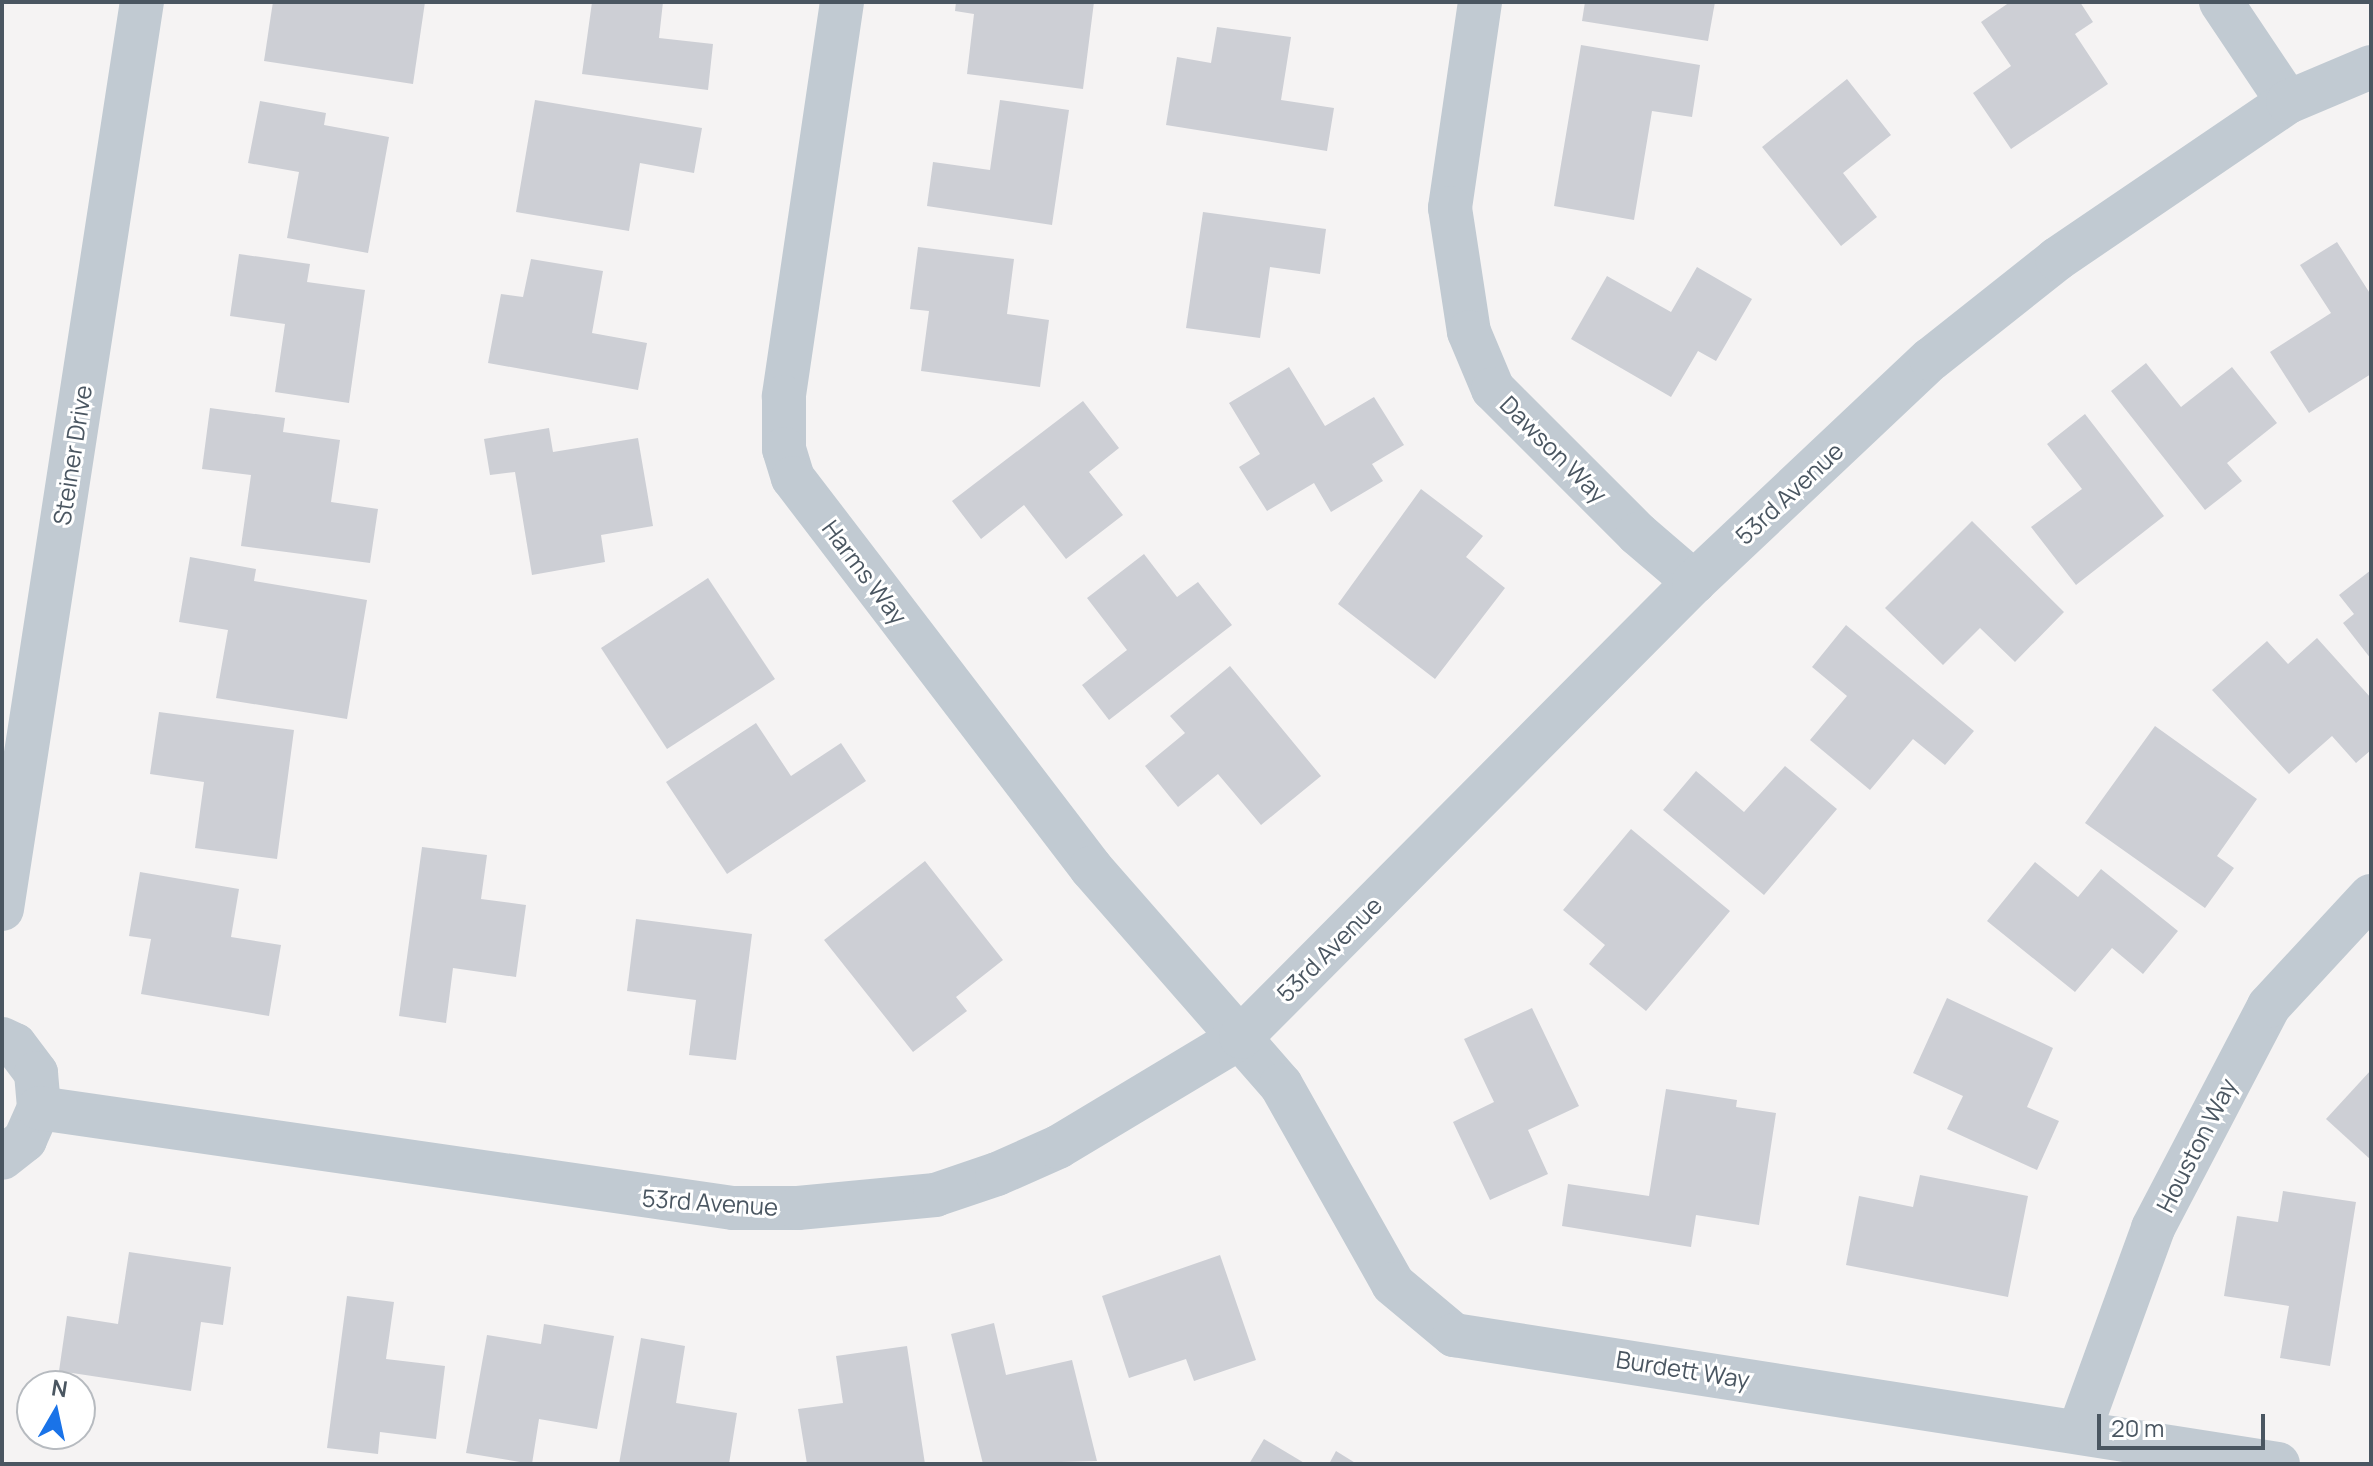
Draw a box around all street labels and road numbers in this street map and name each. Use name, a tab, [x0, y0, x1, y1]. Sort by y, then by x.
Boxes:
street label: Steiner Drive	[47, 383, 97, 527]
street label: Dawson Way	[1495, 390, 1613, 508]
street label: 53rd Avenue	[1729, 436, 1849, 550]
street label: Harms Way	[817, 514, 913, 630]
street label: 53rd Avenue	[1270, 890, 1388, 1008]
street label: Houston Way	[2150, 1073, 2242, 1217]
street label: 53rd Avenue	[641, 1183, 779, 1221]
street label: Burdett Way	[1614, 1344, 1752, 1394]

